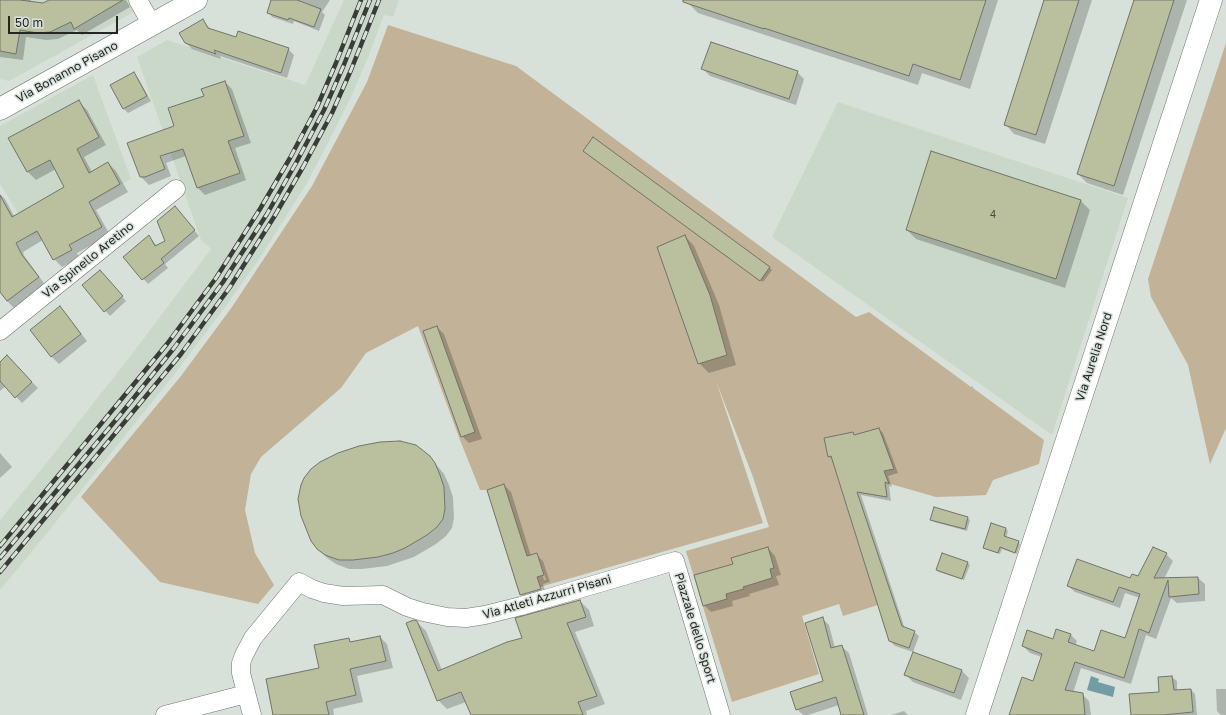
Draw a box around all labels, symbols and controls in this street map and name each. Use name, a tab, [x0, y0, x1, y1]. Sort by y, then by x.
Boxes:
scale bar	[10, 8, 120, 34]
text: 50 m	[15, 15, 43, 30]
street label: Via Bonanno Pisano	[14, 38, 120, 106]
house number: 4	[990, 209, 996, 221]
street label: Via Spinello Aretino	[39, 219, 137, 301]
street label: Via Aurelia Nord	[1073, 311, 1115, 403]
street label: Piazzale dello Sport	[671, 571, 719, 685]
street label: Via Atleti Azzurri Pisani	[481, 572, 613, 622]

